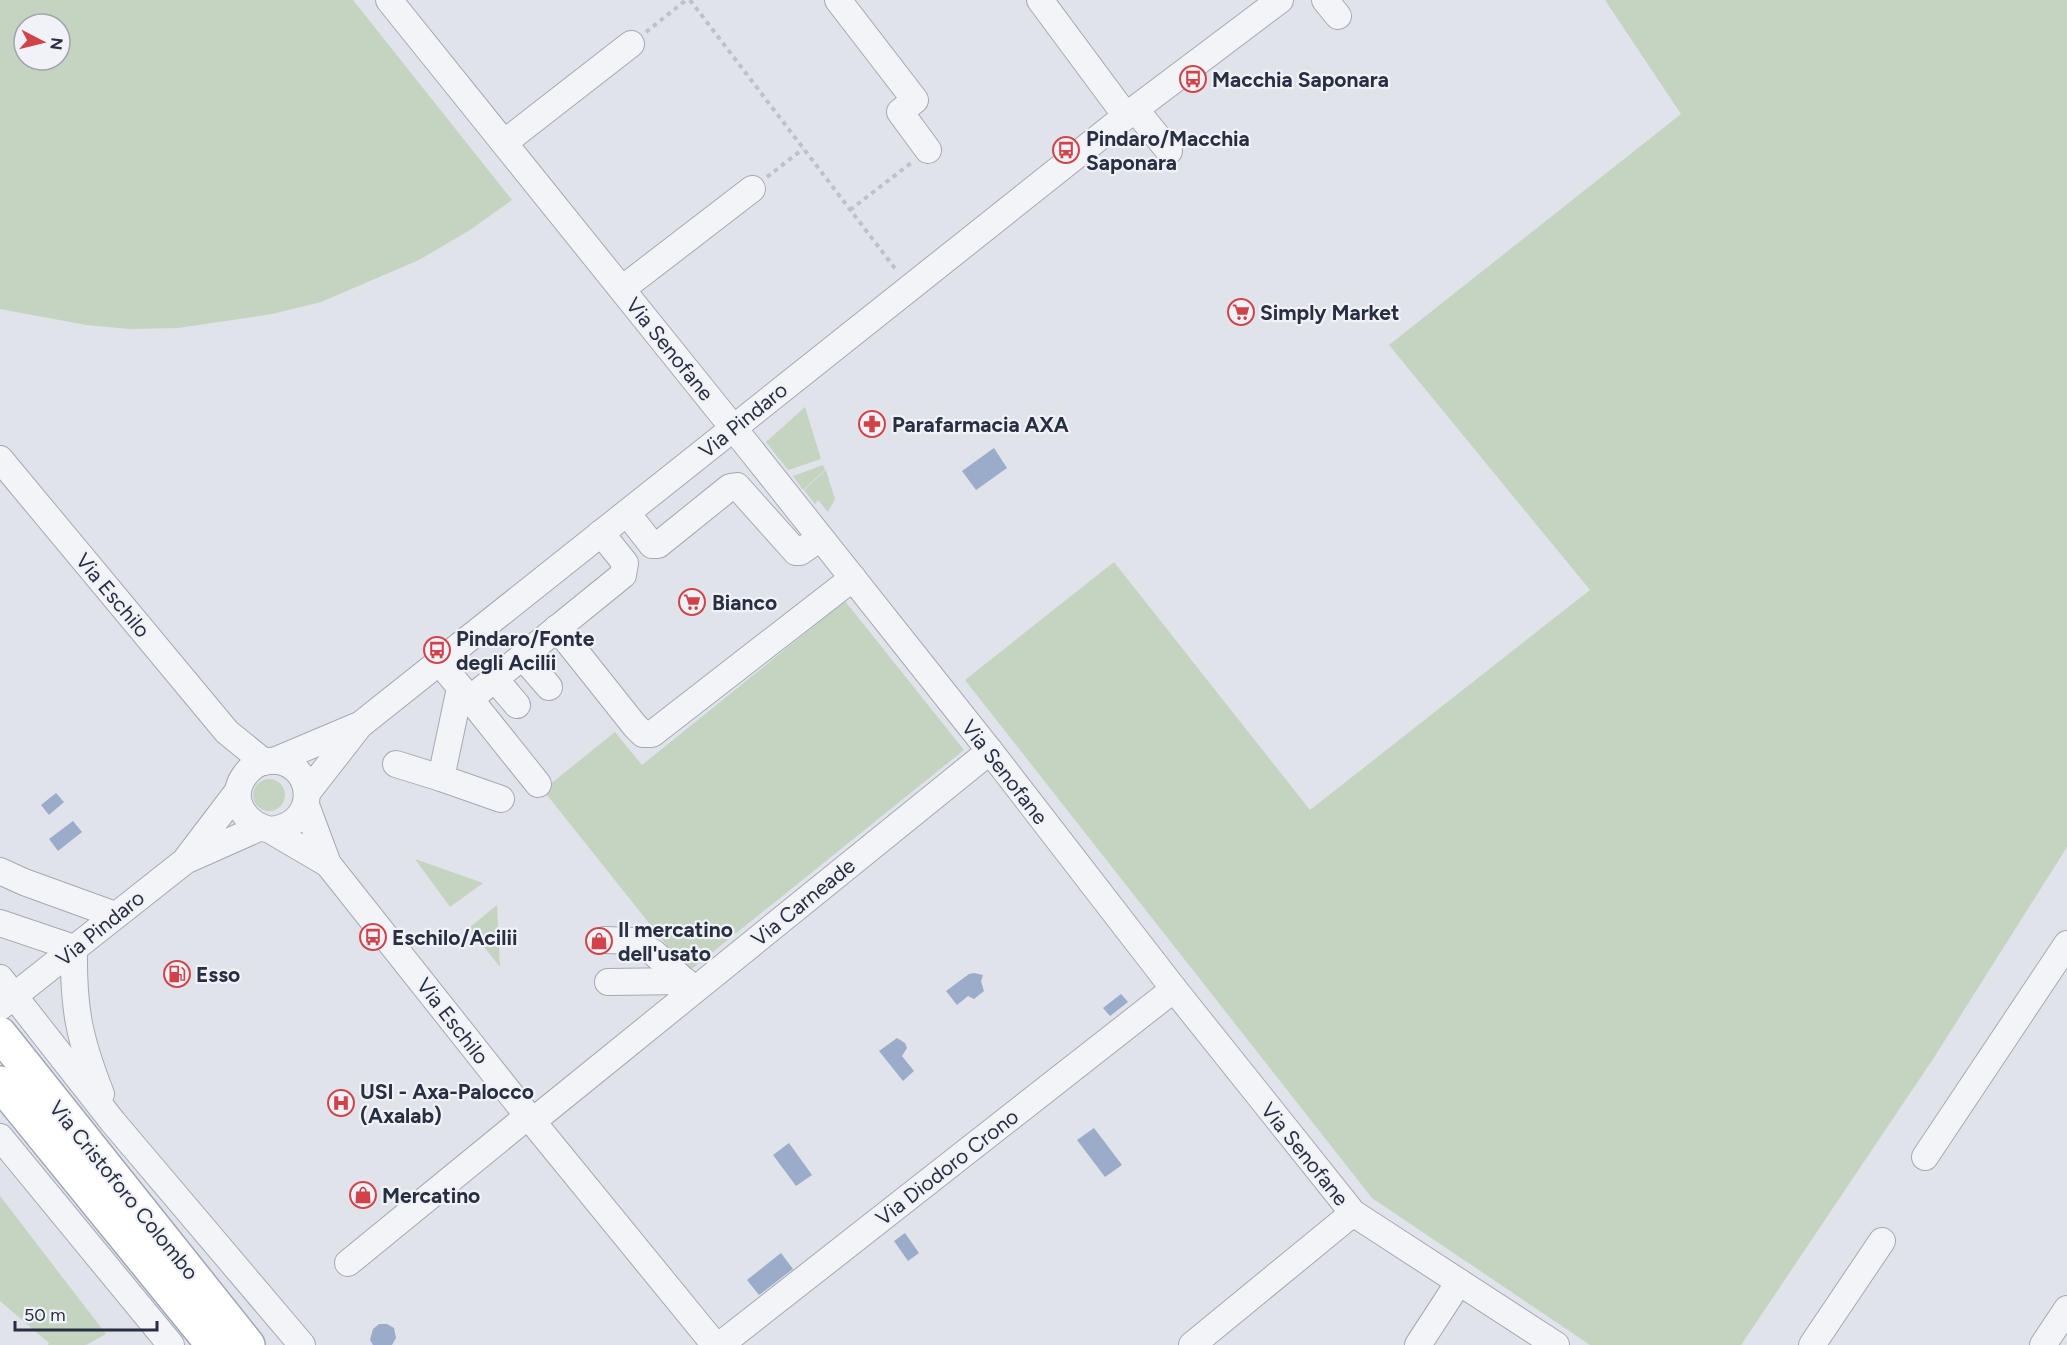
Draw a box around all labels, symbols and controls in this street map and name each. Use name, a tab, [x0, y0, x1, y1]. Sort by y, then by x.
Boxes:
north arrow	[12, 12, 72, 72]
text: N	[46, 36, 67, 51]
bus stop icon: Macchia Saponara	[1178, 64, 1208, 94]
place label: Macchia Saponara	[1212, 67, 1389, 92]
place label: Pindaro/Macchia Saponara	[1086, 126, 1250, 175]
bus stop icon: Pindaro/Macchia Saponara	[1051, 135, 1081, 165]
street label: Via Senofane	[621, 293, 719, 405]
supermarket icon: Simply Market	[1226, 297, 1256, 327]
place label: Simply Market	[1260, 300, 1399, 325]
street label: Via Pindaro	[694, 377, 792, 463]
pharmacy icon: Parafarmacia AXA	[857, 409, 887, 439]
place label: Parafarmacia AXA	[892, 412, 1069, 437]
street label: Via Eschilo	[71, 548, 155, 642]
supermarket icon: Bianco	[677, 587, 707, 617]
place label: Bianco	[712, 590, 777, 615]
place label: Pindaro/Fonte degli Acilii	[456, 626, 595, 675]
bus stop icon: Pindaro/Fonte degli Acilii	[422, 635, 452, 665]
street label: Via Senofane	[957, 715, 1053, 829]
street label: Via Carneade	[746, 853, 860, 951]
street label: Via Pindaro	[51, 885, 149, 971]
place label: Il mercatino dell'usato	[618, 917, 733, 966]
bus stop icon: Eschilo/Acilii	[358, 922, 388, 952]
place label: Eschilo/Acilii	[392, 925, 517, 950]
shop icon: Il mercatino dell'usato	[584, 926, 614, 956]
fuel station icon: Esso	[162, 959, 192, 989]
place label: Esso	[196, 962, 240, 987]
street label: Via Eschilo	[412, 973, 494, 1069]
place label: USI - Axa-Palocco (Axalab)	[360, 1079, 534, 1128]
hospital icon: USI - Axa-Palocco (Axalab)	[326, 1088, 356, 1118]
street label: Via Cristoforo Colombo	[44, 1095, 204, 1285]
street label: Via Senofane	[1256, 1098, 1354, 1210]
street label: Via Diodoro Crono	[871, 1104, 1023, 1230]
shop icon: Mercatino	[348, 1180, 378, 1210]
place label: Mercatino	[382, 1183, 480, 1208]
scale bar	[15, 1294, 158, 1332]
text: 50 m	[24, 1304, 66, 1326]

